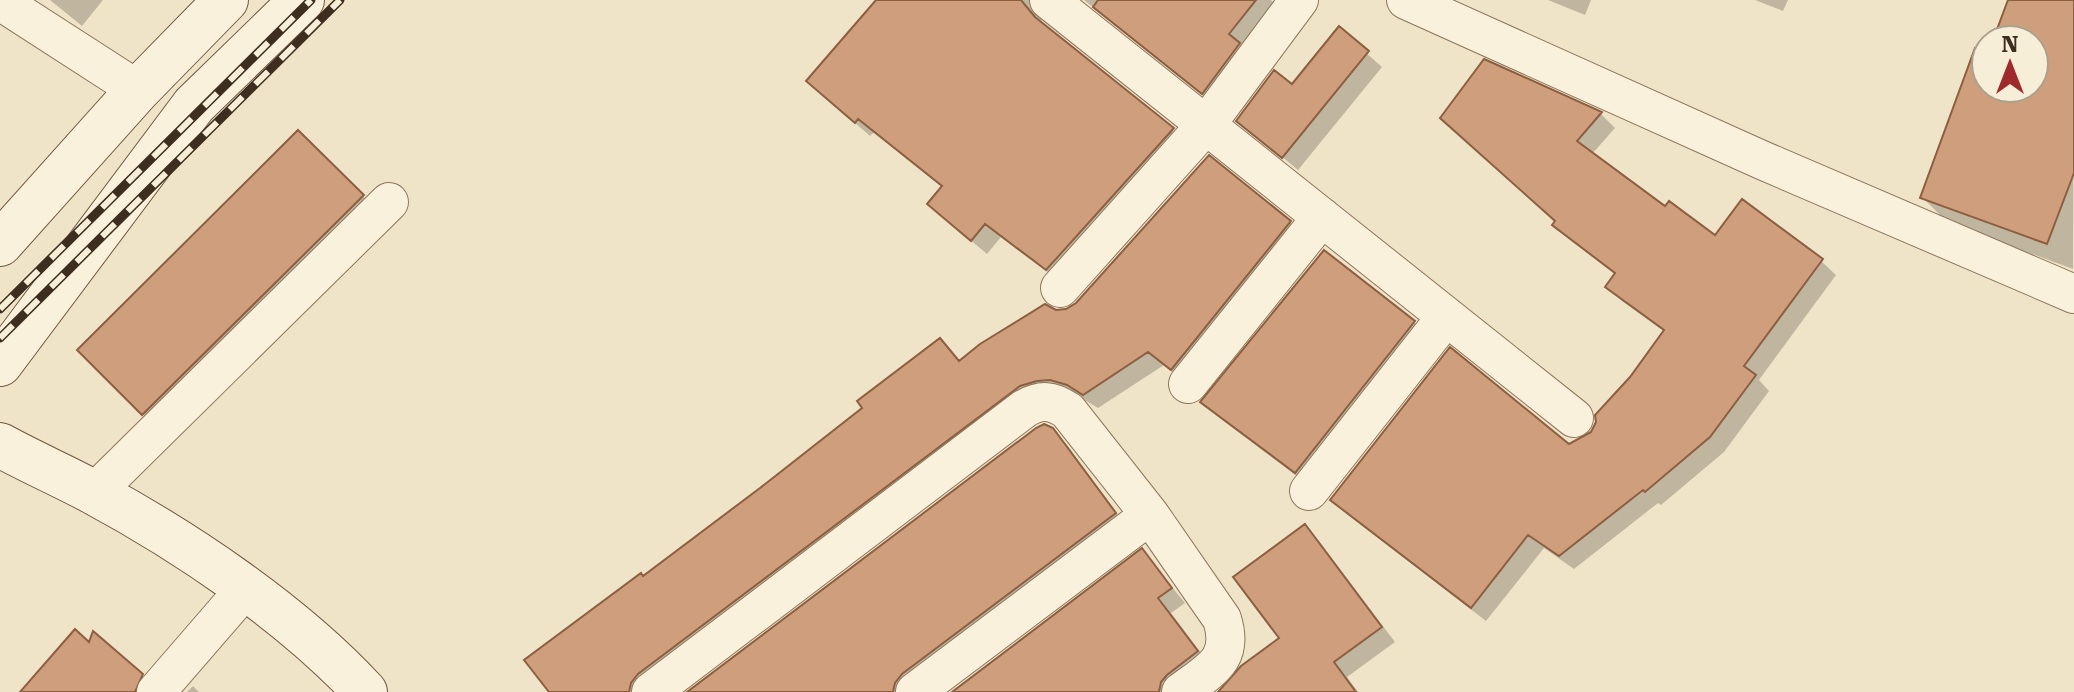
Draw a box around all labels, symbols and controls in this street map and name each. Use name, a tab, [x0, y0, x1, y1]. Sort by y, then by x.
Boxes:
north arrow	[1970, 24, 2050, 104]
text: N	[2002, 32, 2019, 57]

